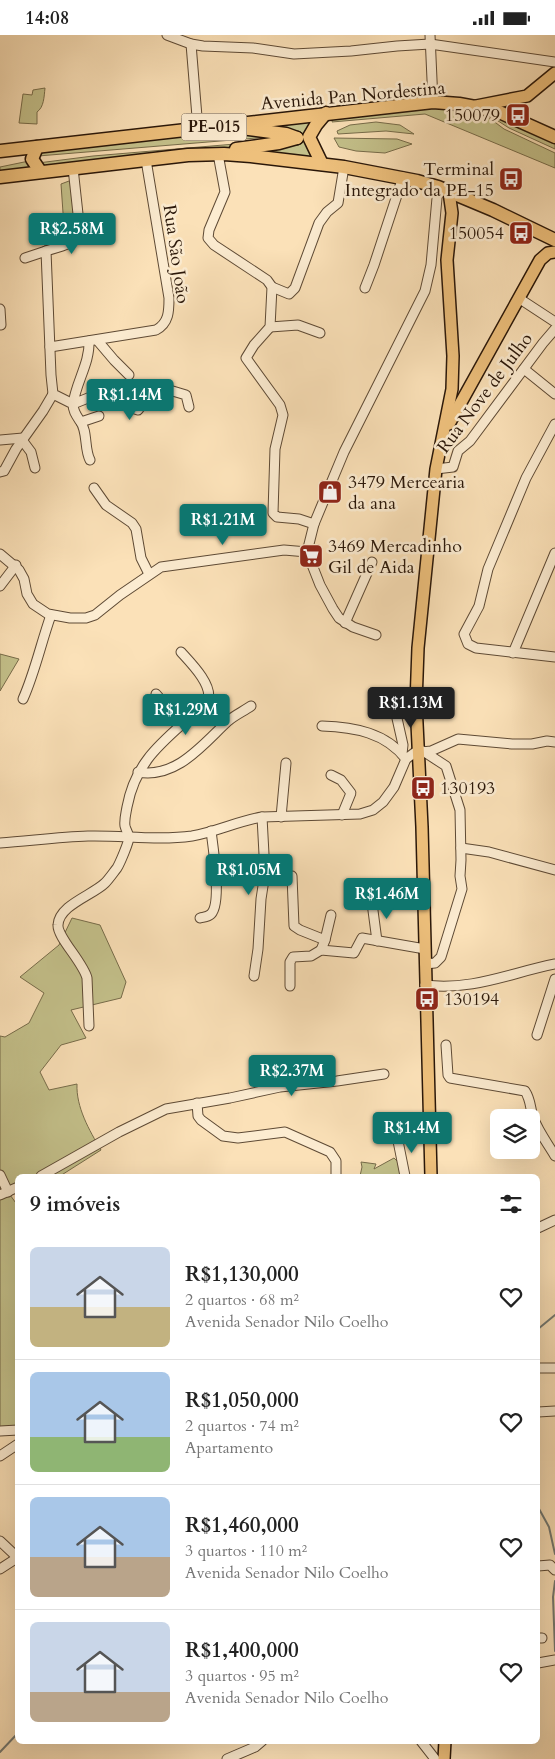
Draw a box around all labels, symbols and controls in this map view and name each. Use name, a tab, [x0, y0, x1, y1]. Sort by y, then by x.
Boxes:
text: 14:08	[25, 5, 69, 31]
street label: Avenida Pan Nordestina	[260, 75, 447, 117]
bus stop icon: 150079	[505, 102, 531, 128]
place label: 150079	[445, 103, 500, 128]
road number: PE-015	[182, 113, 246, 140]
place label: Terminal Integrado da PE-15	[345, 157, 494, 203]
bus stop icon: Terminal Integrado da PE-15	[498, 166, 524, 192]
street label: Rua São João	[157, 203, 195, 305]
pin: R$2.58M	[26, 213, 118, 255]
text: R$2.58M	[40, 218, 104, 240]
bus stop icon: 150054	[508, 220, 534, 246]
place label: 150054	[449, 221, 504, 246]
street label: Rua Nove de Julho	[431, 327, 539, 458]
pin: R$1.14M	[84, 379, 176, 421]
text: R$1.14M	[98, 384, 162, 406]
place label: 3479 Mercearia da ana	[348, 470, 465, 516]
shop icon: 3479 Mercearia da ana	[317, 479, 343, 505]
pin: R$1.21M	[177, 503, 269, 546]
text: R$1.21M	[191, 509, 255, 531]
place label: 3469 Mercadinho Gil de Aida	[328, 534, 462, 580]
supermarket icon: 3469 Mercadinho Gil de Aida	[298, 543, 324, 569]
pin: R$1.13M	[365, 687, 457, 729]
text: R$1.13M	[379, 692, 443, 714]
pin: R$1.29M	[140, 693, 232, 736]
text: R$1.29M	[154, 699, 218, 721]
bus stop icon: 130193	[410, 775, 436, 801]
place label: 130193	[440, 776, 495, 801]
pin: R$1.05M	[203, 853, 295, 896]
text: R$1.05M	[217, 859, 281, 881]
pin: R$1.46M	[341, 877, 433, 920]
text: R$1.46M	[355, 883, 419, 905]
bus stop icon: 130194	[414, 986, 440, 1012]
place label: 130194	[444, 987, 499, 1012]
pin: R$2.37M	[246, 1055, 338, 1097]
text: R$2.37M	[260, 1060, 324, 1082]
map controls	[490, 1109, 540, 1159]
button: layers	[490, 1109, 540, 1159]
pin: R$1.4M	[371, 1111, 453, 1154]
text: R$1.4M	[384, 1117, 440, 1139]
text: 9 imóveis	[30, 1190, 120, 1219]
icon: filters	[497, 1190, 525, 1218]
text: R$1,130,000	[185, 1260, 299, 1289]
icon: home	[70, 1267, 130, 1327]
icon: heart	[497, 1283, 525, 1311]
text: 2 quartos · 68 m²	[185, 1289, 299, 1311]
text: Avenida Senador Nilo Coelho	[185, 1311, 388, 1333]
text: R$1,050,000	[185, 1386, 299, 1415]
icon: home	[70, 1392, 130, 1452]
icon: heart	[497, 1408, 525, 1436]
text: 2 quartos · 74 m²	[185, 1415, 299, 1437]
text: Apartamento	[185, 1437, 273, 1459]
text: R$1,460,000	[185, 1511, 299, 1540]
icon: home	[70, 1517, 130, 1577]
icon: heart	[497, 1533, 525, 1561]
text: 3 quartos · 110 m²	[185, 1540, 307, 1562]
text: Avenida Senador Nilo Coelho	[185, 1562, 388, 1584]
text: R$1,400,000	[185, 1636, 299, 1665]
icon: home	[70, 1642, 130, 1702]
icon: heart	[497, 1658, 525, 1686]
text: 3 quartos · 95 m²	[185, 1665, 299, 1687]
text: Avenida Senador Nilo Coelho	[185, 1687, 388, 1709]

